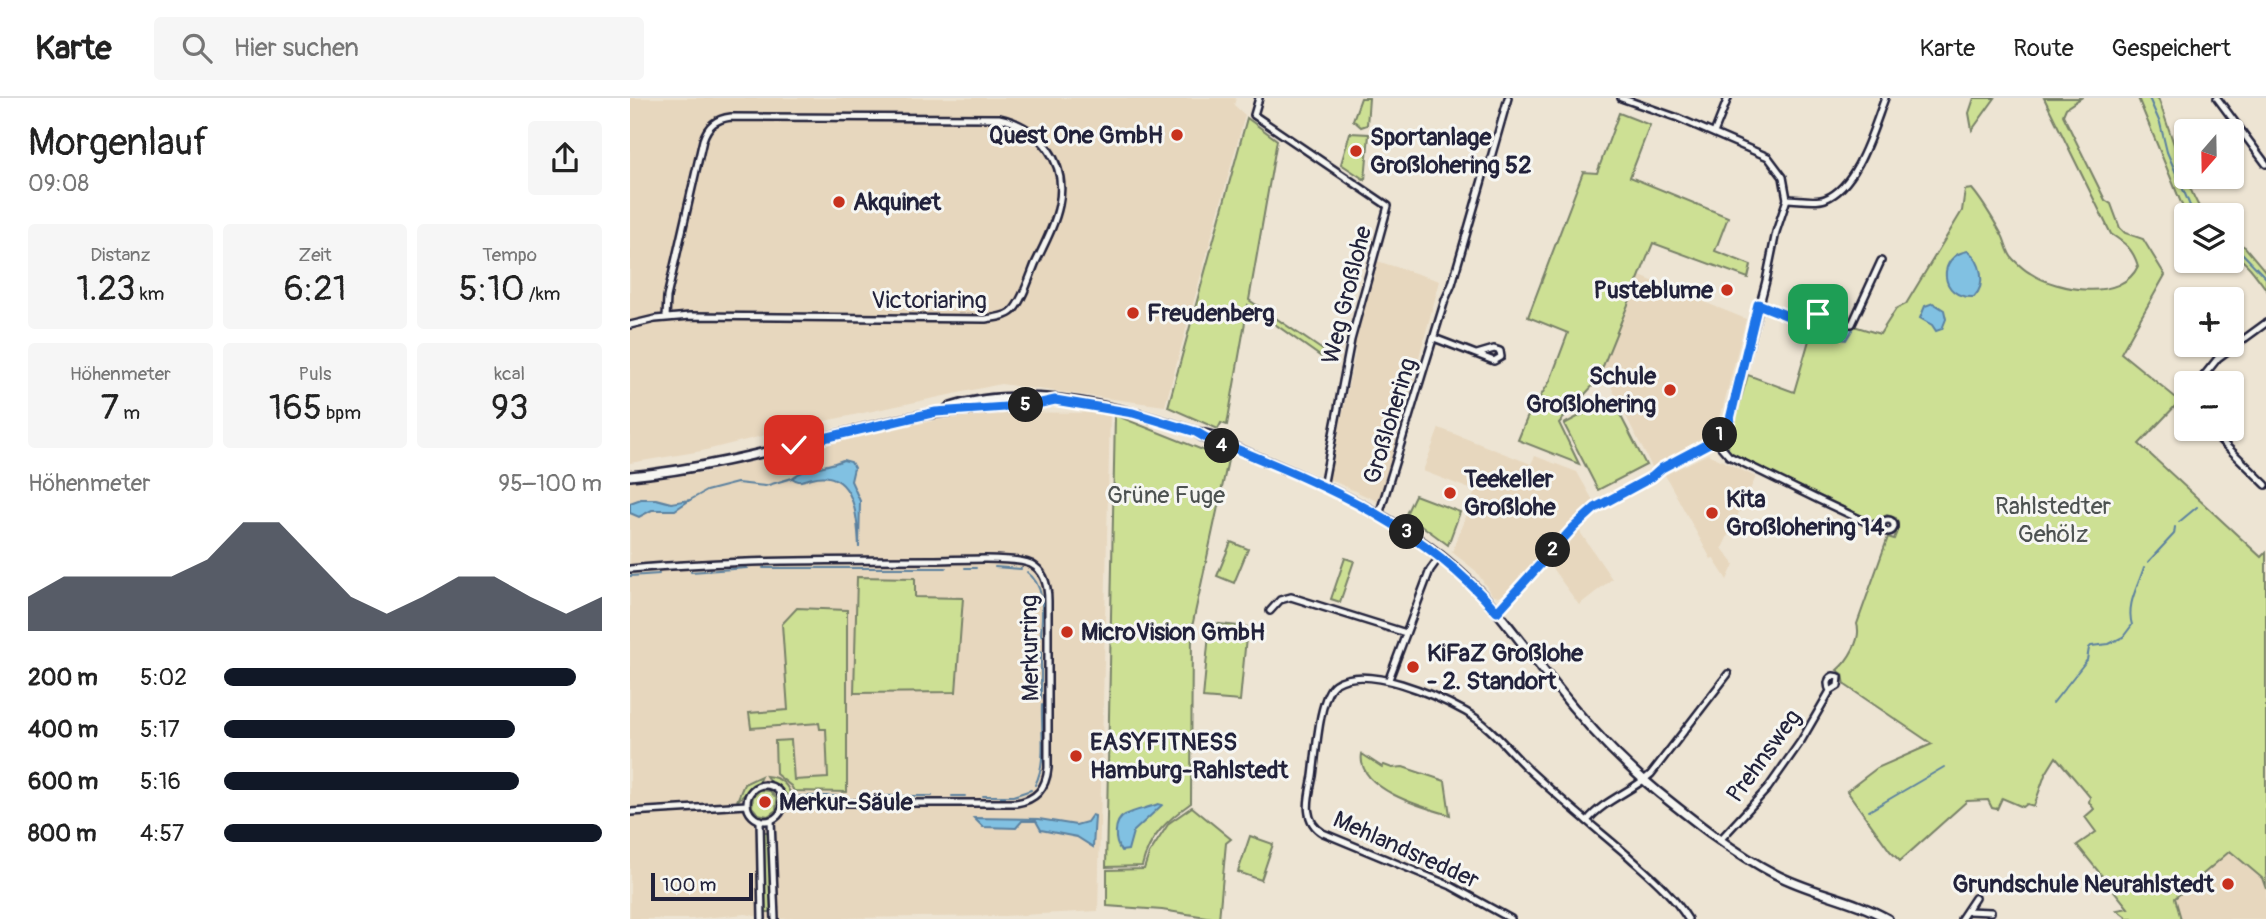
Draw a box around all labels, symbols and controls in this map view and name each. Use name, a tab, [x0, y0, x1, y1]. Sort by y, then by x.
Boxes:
search box	[154, 17, 644, 80]
text: Karte	[35, 28, 112, 69]
icon: search	[178, 29, 216, 67]
text: Hier suchen	[234, 32, 359, 64]
text: Karte	[1919, 34, 1975, 63]
text: Route	[2013, 34, 2074, 63]
text: Gespeichert	[2112, 34, 2231, 63]
text: Morgenlauf	[28, 119, 208, 167]
north arrow	[2174, 119, 2244, 189]
map controls	[2174, 119, 2244, 441]
button: share	[528, 121, 602, 195]
place label: Quest One GmbH	[989, 121, 1163, 150]
place label: Sportanlage Großlohering 52	[1370, 123, 1532, 180]
marker: Quest One GmbH	[1169, 127, 1185, 143]
marker: Sportanlage Großlohering 52	[1348, 143, 1364, 159]
text: 09:08	[28, 169, 89, 198]
place label: Akquinet	[853, 188, 942, 217]
marker: Akquinet	[831, 194, 847, 210]
button: layers	[2174, 203, 2244, 273]
street label: Weg Großlohe	[1316, 223, 1378, 367]
text: Distanz	[90, 243, 151, 267]
text: Zeit	[298, 243, 332, 267]
text: Tempo	[482, 243, 537, 267]
text: 1.23	[76, 267, 136, 311]
text: 6:21	[284, 267, 346, 311]
text: 5:10	[459, 267, 525, 311]
place label: Pusteblume	[1593, 276, 1714, 305]
text: km	[136, 282, 164, 306]
text: /km	[525, 282, 560, 306]
marker: Pusteblume	[1719, 282, 1735, 298]
pin	[1788, 284, 1848, 344]
street label: Victoriaring	[871, 286, 987, 315]
button: +	[2174, 287, 2244, 357]
icon: arrive	[1799, 295, 1837, 333]
place label: Freudenberg	[1147, 299, 1275, 328]
marker: Freudenberg	[1125, 305, 1141, 321]
street label: Großlohering	[1357, 355, 1423, 487]
text: Höhenmeter	[70, 362, 171, 386]
text: Puls	[298, 362, 332, 386]
text: kcal	[494, 362, 525, 386]
place label: Schule Großlohering	[1526, 362, 1657, 419]
button: −	[2174, 371, 2244, 441]
marker: Schule Großlohering	[1662, 382, 1678, 398]
text: 7	[101, 386, 119, 430]
text: 165	[269, 386, 322, 430]
text: 93	[491, 386, 528, 430]
pin: 5	[1008, 388, 1044, 422]
text: 5	[1020, 392, 1031, 416]
text: m	[119, 401, 140, 425]
text: bpm	[322, 401, 361, 425]
pin	[764, 415, 824, 475]
pin: 1	[1702, 418, 1738, 452]
text: 1	[1716, 422, 1723, 446]
icon: check	[775, 426, 813, 464]
pin: 4	[1204, 428, 1240, 464]
text: 4	[1216, 433, 1227, 457]
place label: Teekeller Großlohe	[1463, 465, 1557, 522]
text: Höhenmeter	[28, 469, 150, 498]
text: 95–100 m	[498, 469, 602, 498]
park label: Grüne Fuge	[1107, 481, 1225, 510]
marker: Teekeller Großlohe	[1442, 485, 1458, 501]
place label: Kita Großlohering 14	[1726, 485, 1885, 542]
park label: Rahlstedter Gehölz	[1995, 492, 2111, 549]
marker: Kita Großlohering 14	[1704, 505, 1720, 521]
pin: 3	[1390, 514, 1424, 550]
text: 3	[1401, 519, 1412, 543]
pin: 2	[1536, 532, 1570, 568]
text: 2	[1547, 537, 1558, 561]
street label: Merkurring	[1015, 594, 1045, 702]
place label: MicroVision GmbH	[1081, 618, 1265, 647]
marker: MicroVision GmbH	[1059, 624, 1075, 640]
place label: KiFaZ Großlohe - 2. Standort	[1427, 639, 1584, 696]
marker: KiFaZ Großlohe - 2. Standort	[1405, 659, 1421, 675]
text: 200 m	[28, 663, 98, 692]
text: 5:02	[140, 663, 187, 692]
street label: Prehnsweg	[1721, 704, 1807, 808]
text: 400 m	[28, 715, 98, 744]
text: 5:17	[140, 715, 180, 744]
place label: EASYFITNESS Hamburg-Rahlstedt	[1090, 728, 1289, 785]
marker: EASYFITNESS Hamburg-Rahlstedt	[1068, 748, 1084, 764]
text: 600 m	[28, 767, 98, 796]
text: 5:16	[140, 767, 181, 796]
place label: Merkur-Säule	[779, 788, 914, 817]
marker: Merkur-Säule	[757, 794, 773, 810]
street label: Mehlandsredder	[1329, 805, 1484, 895]
text: 800 m	[28, 819, 96, 848]
text: 4:57	[140, 819, 184, 848]
scale bar	[651, 870, 752, 902]
place label: Grundschule Neurahlstedt	[1953, 870, 2215, 899]
text: 100 m	[662, 873, 716, 897]
marker: Grundschule Neurahlstedt	[2220, 876, 2236, 892]

